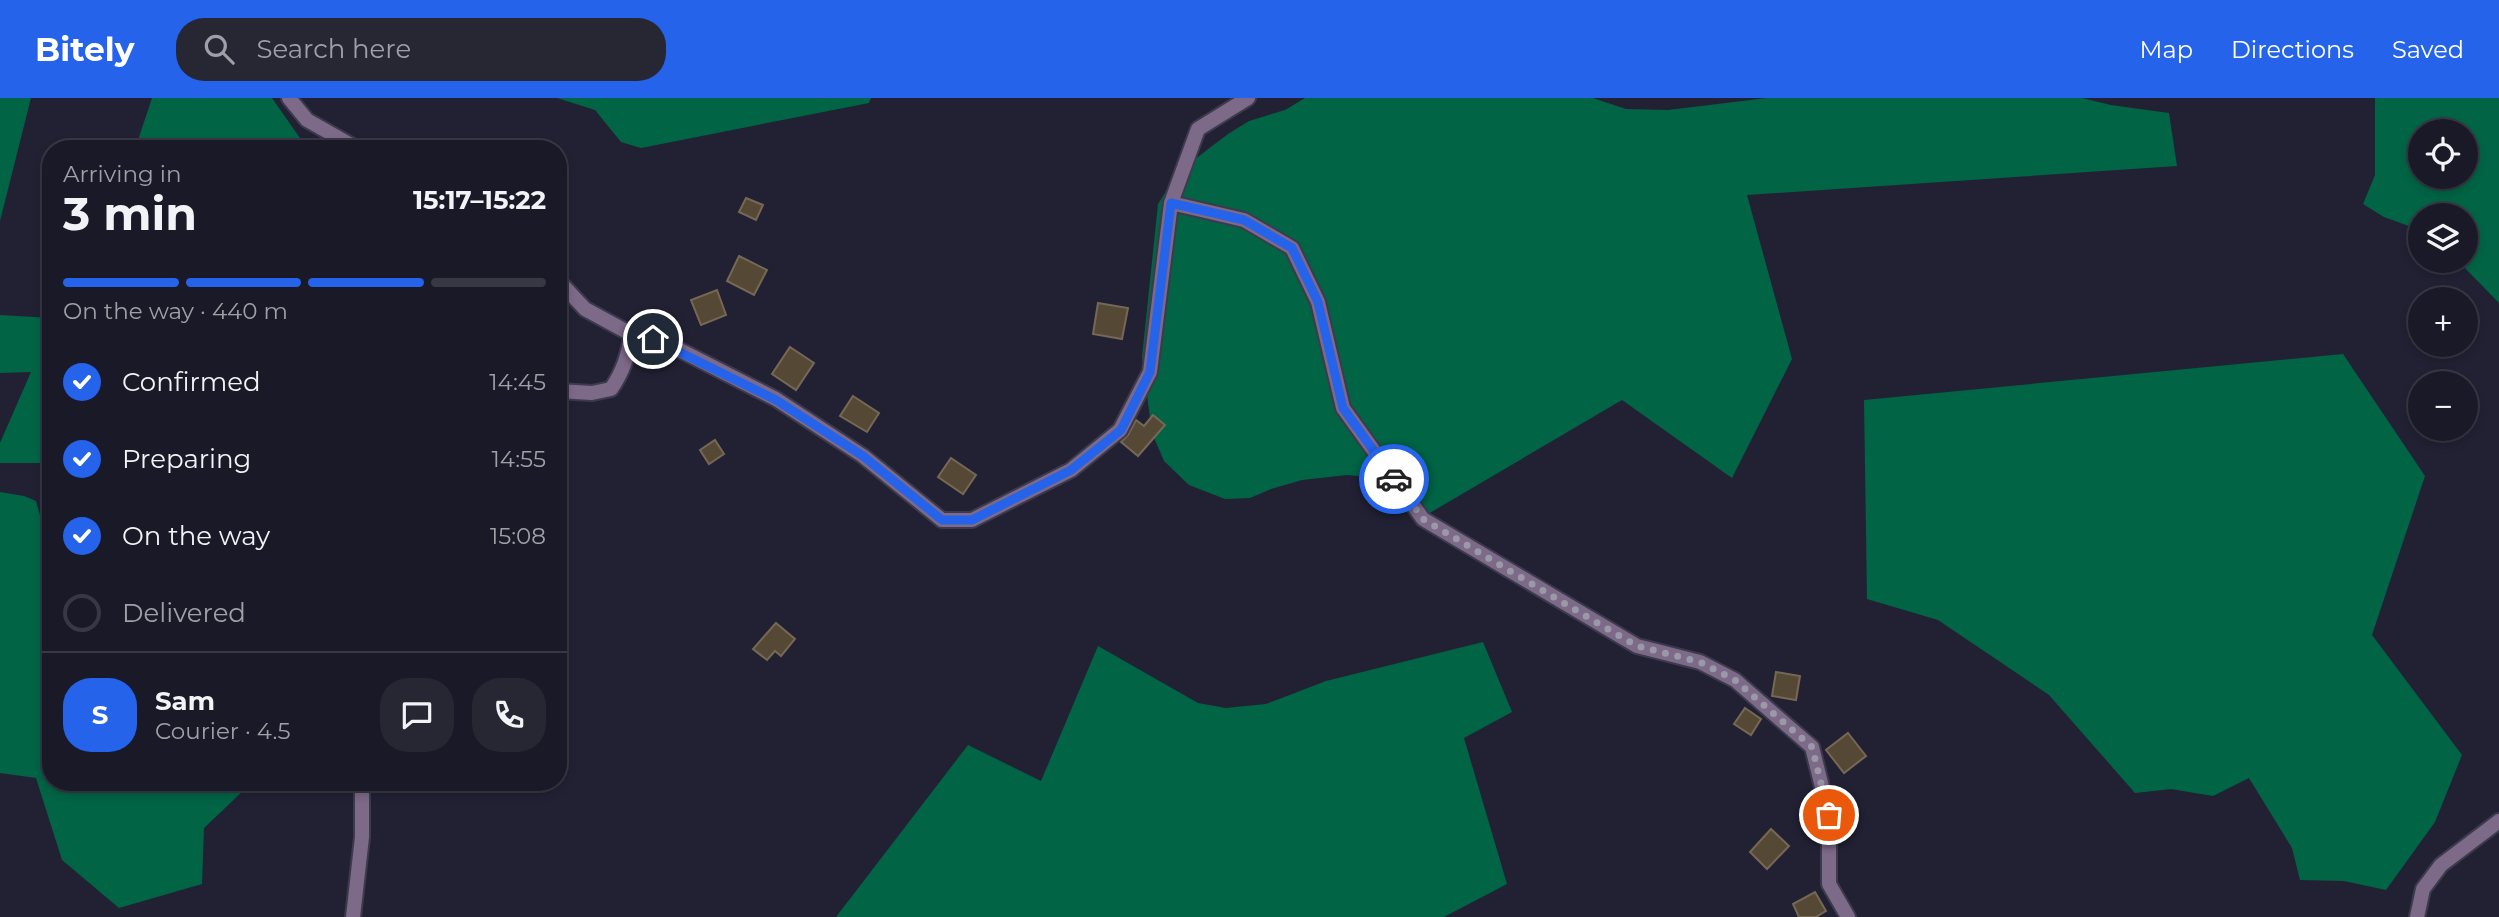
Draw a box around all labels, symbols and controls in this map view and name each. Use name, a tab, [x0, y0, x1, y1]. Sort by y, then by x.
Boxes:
search box	[176, 18, 666, 81]
text: Bitely	[35, 29, 134, 69]
icon: search	[200, 30, 238, 68]
text: Search here	[256, 33, 411, 65]
text: Map	[2140, 35, 2193, 64]
text: Directions	[2231, 35, 2354, 64]
text: Saved	[2392, 35, 2464, 64]
map controls	[2408, 119, 2478, 441]
button: locate	[2408, 119, 2478, 189]
text: Arriving in	[63, 160, 182, 188]
text: 15:17–15:22	[413, 184, 546, 216]
text: 3 min	[63, 185, 197, 242]
button: layers	[2408, 203, 2478, 273]
button: +	[2408, 287, 2478, 357]
text: On the way · 440 m	[63, 297, 288, 325]
pin	[623, 309, 683, 369]
icon: home	[634, 320, 672, 358]
icon: check	[63, 363, 101, 401]
text: Confirmed	[122, 366, 261, 398]
text: 14:45	[489, 368, 546, 396]
button: −	[2408, 371, 2478, 441]
icon: check	[63, 440, 101, 478]
text: Preparing	[122, 443, 251, 475]
courier	[1359, 444, 1429, 514]
text: 14:55	[492, 445, 546, 473]
icon: car	[1375, 460, 1413, 498]
icon: check	[63, 517, 101, 555]
text: On the way	[122, 520, 270, 552]
text: 15:08	[490, 522, 546, 550]
text: Delivered	[122, 597, 246, 629]
button: chat	[380, 678, 454, 752]
button: phone	[472, 678, 546, 752]
text: Sam	[155, 685, 215, 717]
text: S	[92, 699, 108, 731]
text: Courier · 4.5	[155, 717, 290, 745]
pin	[1799, 785, 1859, 845]
icon: bag	[1810, 796, 1848, 834]

